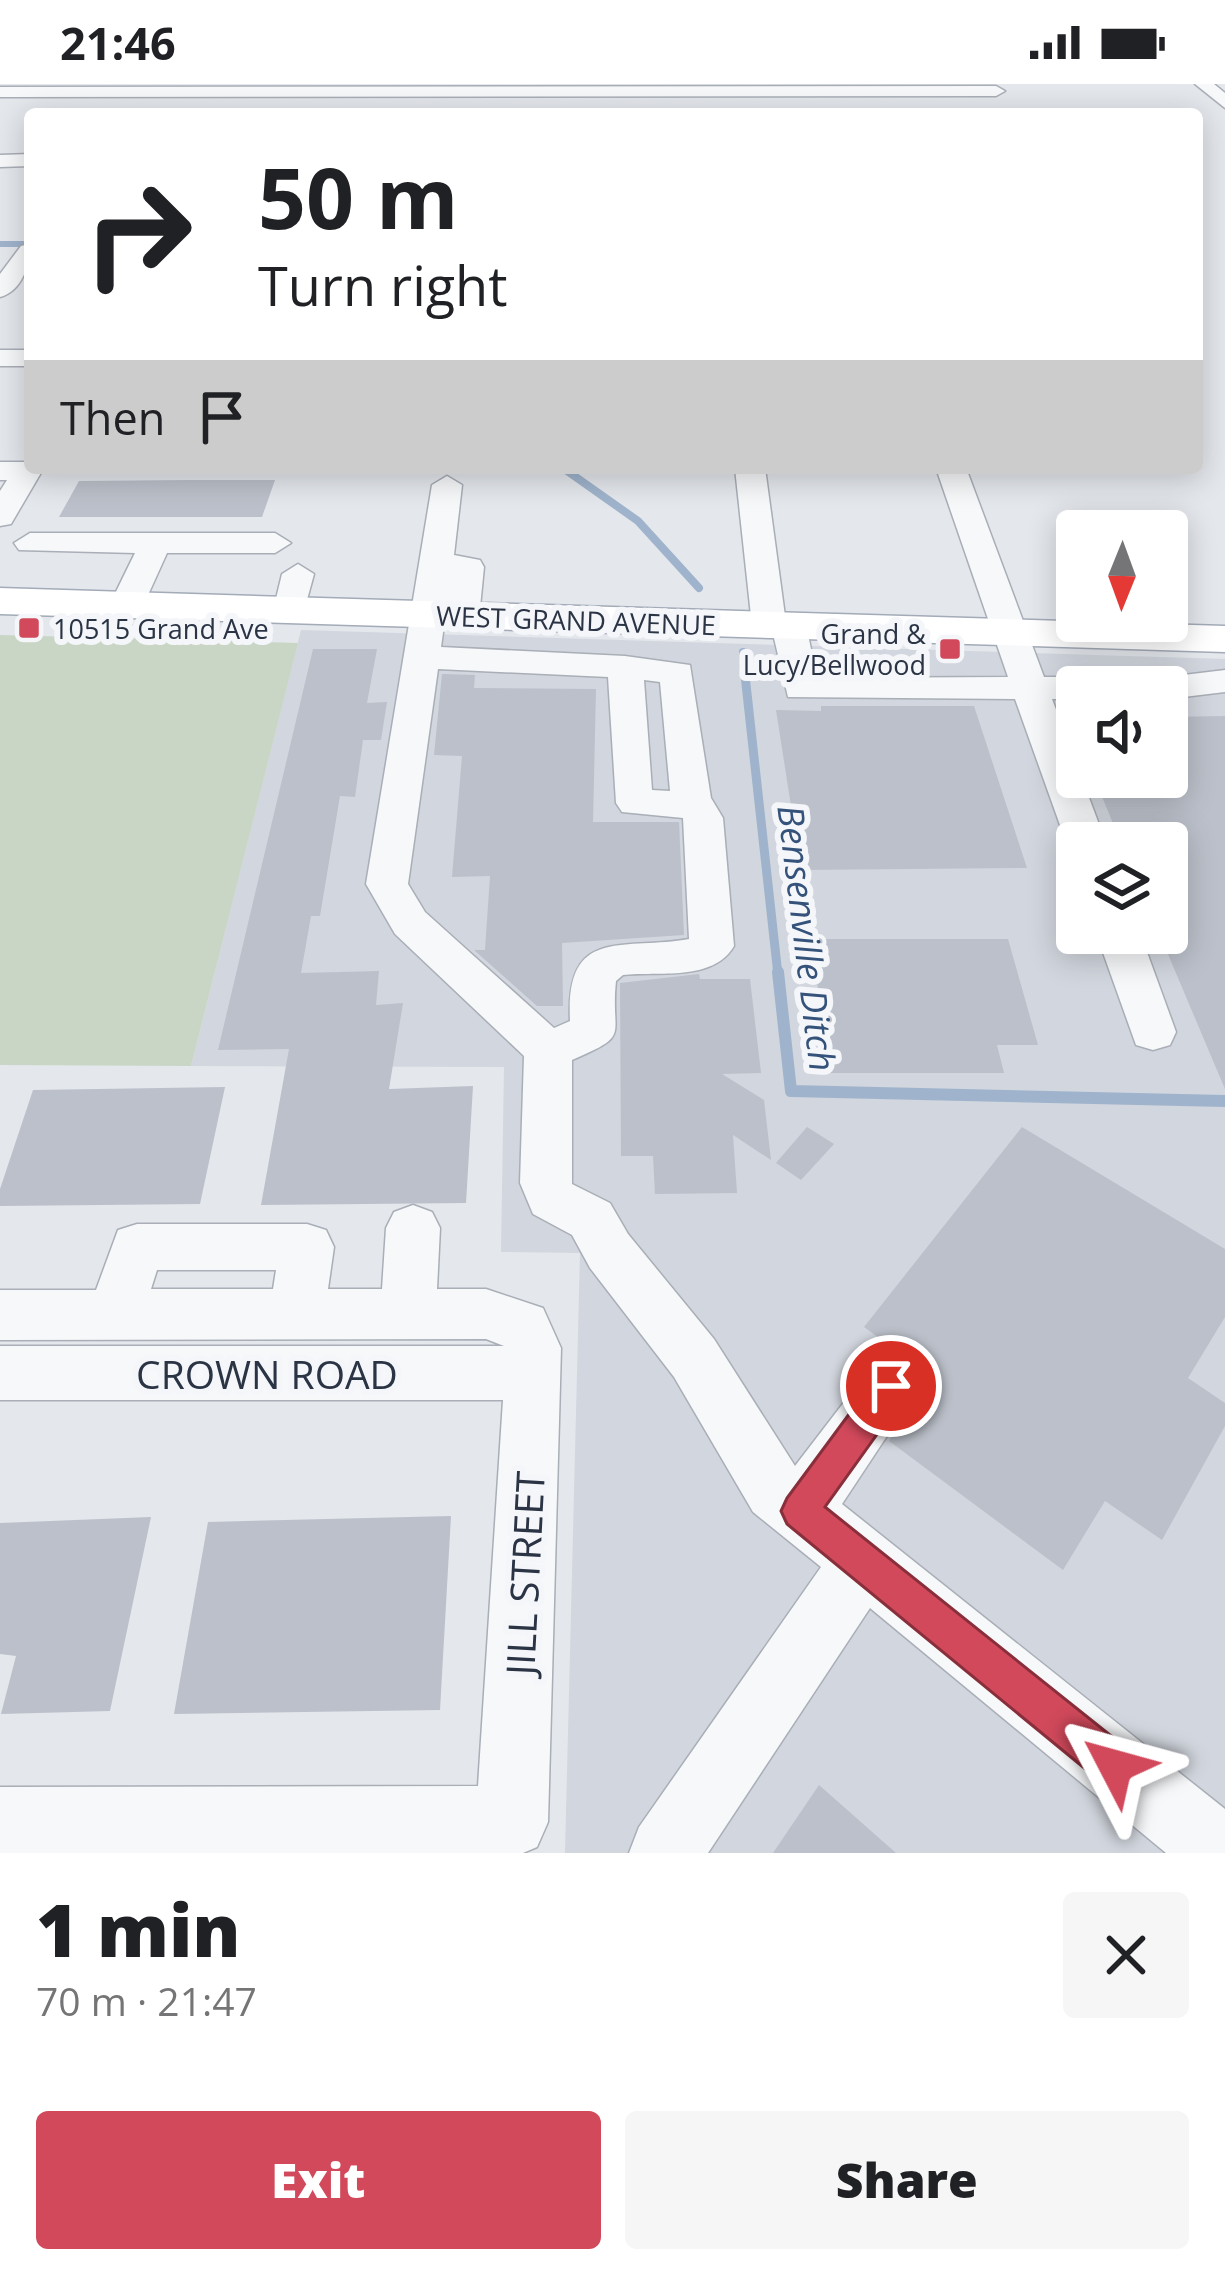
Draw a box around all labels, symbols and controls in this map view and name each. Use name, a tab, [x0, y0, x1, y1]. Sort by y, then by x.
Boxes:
text: 21:46	[60, 12, 176, 73]
text: 50 m	[258, 139, 458, 254]
icon: right	[60, 156, 216, 312]
text: Turn right	[258, 248, 507, 322]
icon: arrive	[189, 384, 255, 450]
text: Then	[60, 387, 165, 448]
north arrow	[1056, 510, 1188, 642]
map controls	[1056, 510, 1188, 954]
street label: WEST GRAND AVENUE	[435, 597, 717, 643]
place label: 10515 Grand Ave	[53, 610, 269, 647]
marker: 10515 Grand Ave	[16, 615, 42, 641]
place label: Grand & Lucy/Bellwood	[743, 615, 926, 683]
marker: Grand & Lucy/Bellwood	[937, 636, 963, 662]
button: sound	[1056, 666, 1188, 798]
water label: Bensenville Ditch	[766, 802, 848, 1074]
button: layers	[1056, 822, 1188, 954]
pin	[840, 1335, 942, 1437]
street label: CROWN ROAD	[136, 1347, 398, 1400]
icon: arrive	[858, 1353, 924, 1419]
street label: JILL STREET	[492, 1469, 556, 1680]
position arrow	[1052, 1703, 1178, 1829]
text: 1 min	[36, 1880, 241, 1978]
button: close	[1063, 1892, 1189, 2018]
text: 70 m · 21:47	[36, 1974, 257, 2027]
button: Exit	[36, 2111, 601, 2249]
button: Share	[625, 2111, 1189, 2249]

